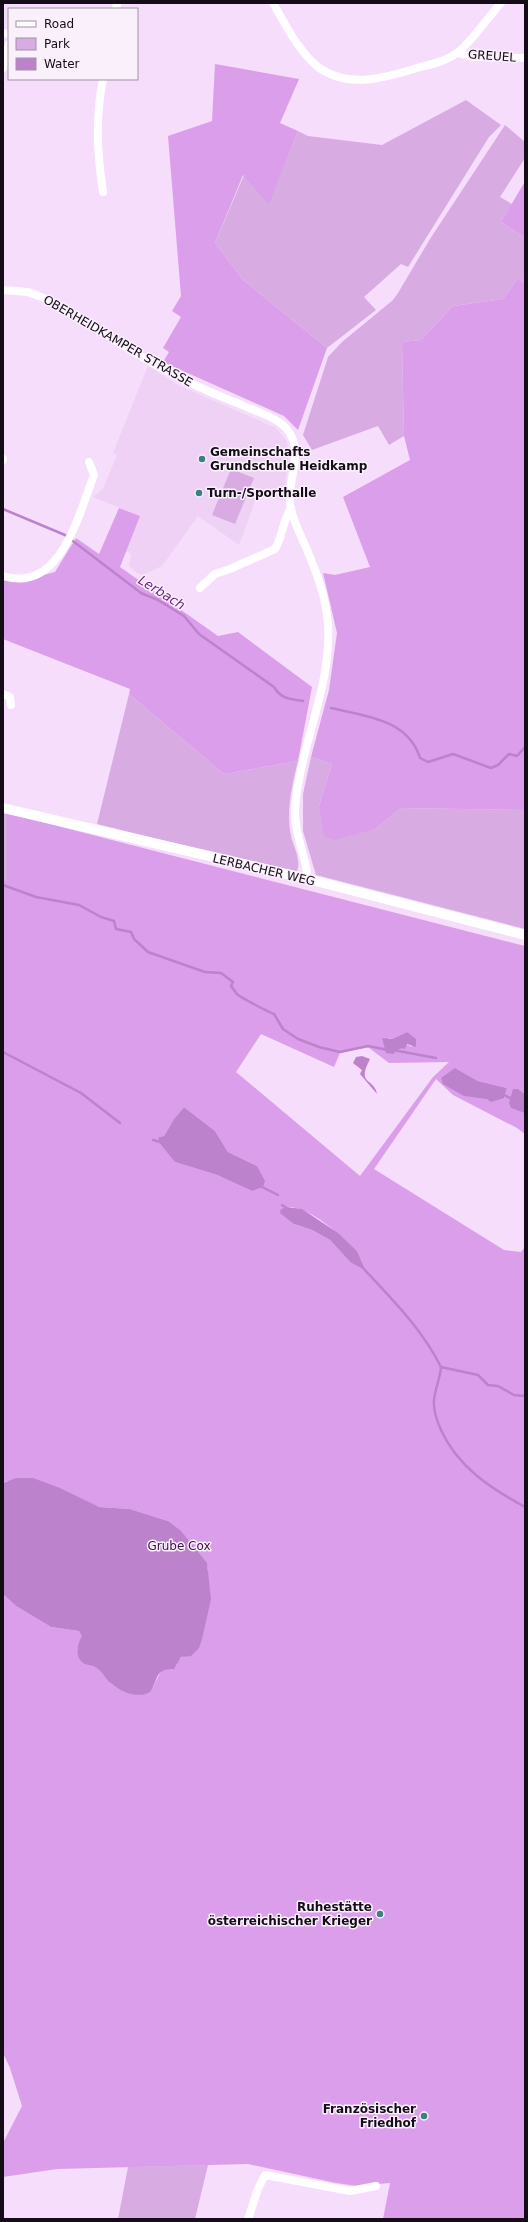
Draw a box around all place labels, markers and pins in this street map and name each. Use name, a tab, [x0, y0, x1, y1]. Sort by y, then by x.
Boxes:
place label: Gemeinschafts Grundschule Heidkamp	[210, 445, 368, 473]
marker: Gemeinschafts Grundschule Heidkamp	[197, 454, 207, 464]
place label: Turn-/Sporthalle	[207, 486, 316, 500]
marker: Turn-/Sporthalle	[194, 488, 204, 498]
place label: Ruhestätte österreichischer Krieger	[208, 1900, 372, 1928]
marker: Ruhestätte österreichischer Krieger	[375, 1909, 385, 1919]
place label: Französischer Friedhof	[323, 2102, 417, 2130]
marker: Französischer Friedhof	[419, 2111, 429, 2121]

